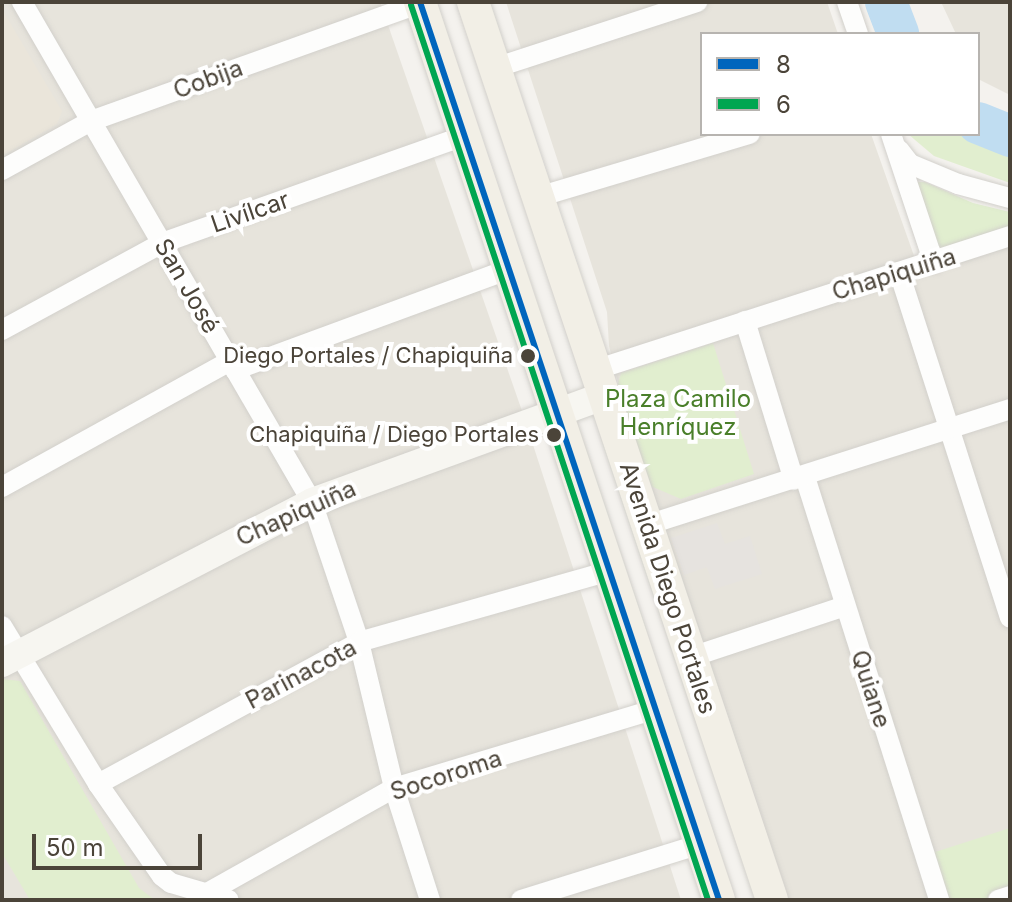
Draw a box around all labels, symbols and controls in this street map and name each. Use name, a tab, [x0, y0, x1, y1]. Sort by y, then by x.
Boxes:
legend	[700, 32, 980, 136]
text: 8	[776, 50, 791, 79]
street label: Cobija	[169, 53, 247, 105]
text: 6	[776, 90, 791, 119]
street label: Livílcar	[207, 185, 293, 239]
street label: San José	[148, 234, 226, 338]
street label: Chapiquiña	[829, 242, 959, 306]
place label: Diego Portales / Chapiquiña	[223, 343, 513, 369]
marker: Diego Portales / Chapiquiña	[520, 348, 536, 364]
park label: Plaza Camilo Henríquez	[605, 385, 751, 441]
place label: Chapiquiña / Diego Portales	[249, 422, 539, 448]
marker: Chapiquiña / Diego Portales	[546, 427, 562, 443]
street label: Avenida Diego Portales	[614, 459, 722, 717]
street label: Chapiquiña	[232, 474, 360, 552]
street label: Parinacota	[241, 633, 361, 715]
street label: Quiane	[845, 647, 897, 731]
street label: Socoroma	[387, 743, 505, 807]
scale bar	[36, 818, 206, 868]
text: 50 m	[46, 833, 104, 862]

